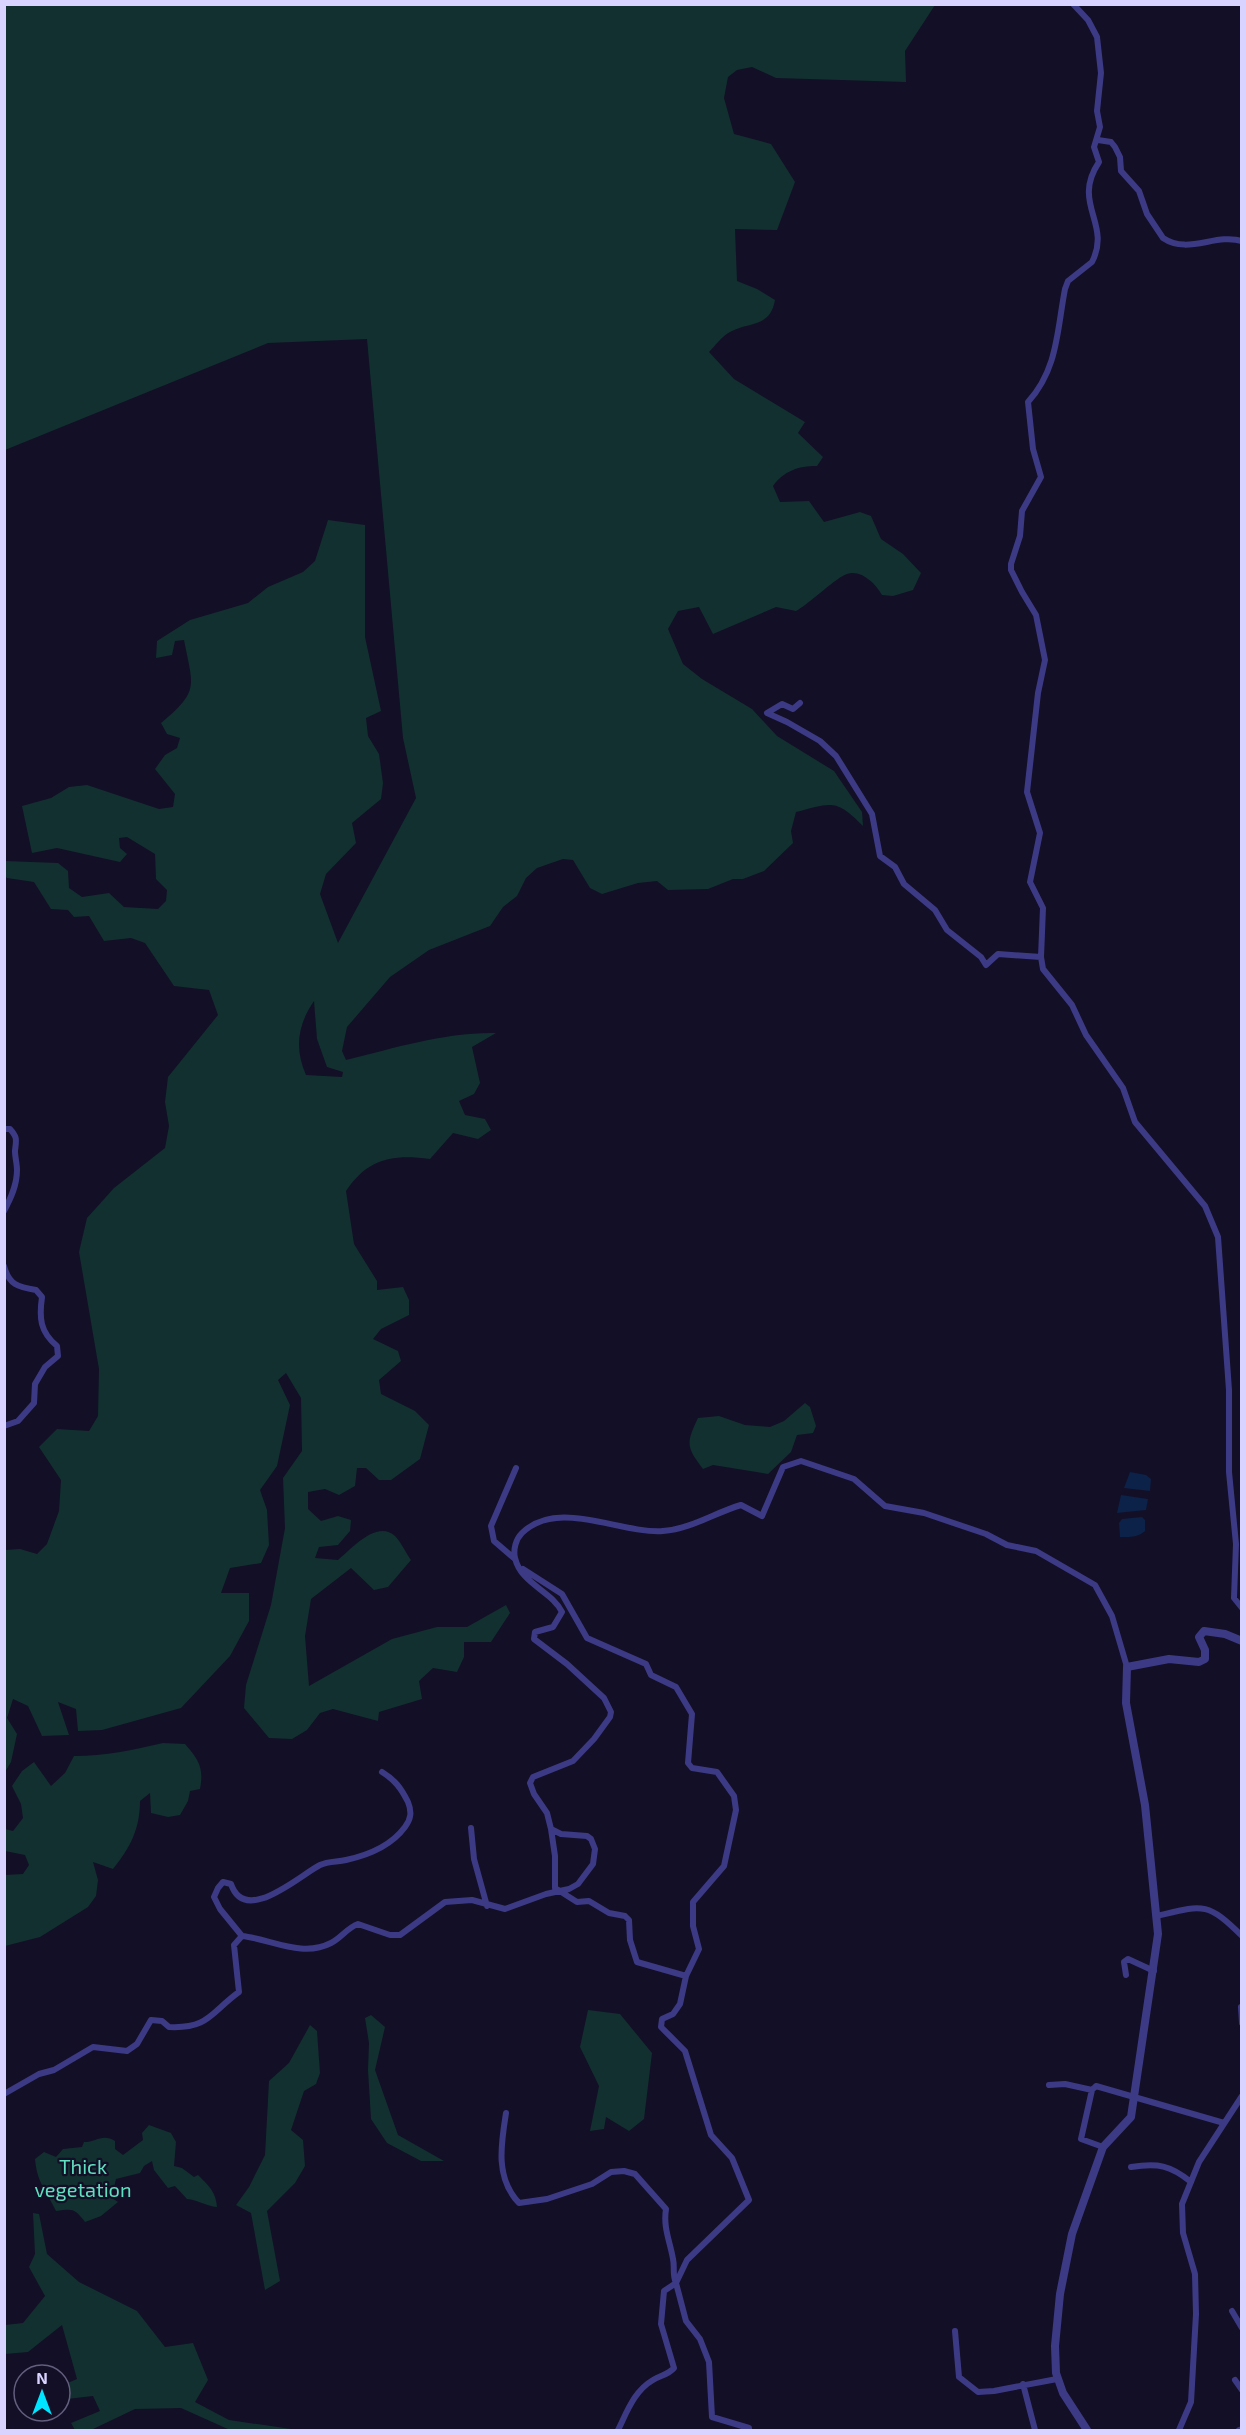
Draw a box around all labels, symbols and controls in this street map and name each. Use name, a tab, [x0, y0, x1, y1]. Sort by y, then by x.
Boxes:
park label: Thick vegetation	[34, 2154, 132, 2201]
north arrow	[12, 2363, 72, 2423]
text: N	[36, 2368, 48, 2387]

